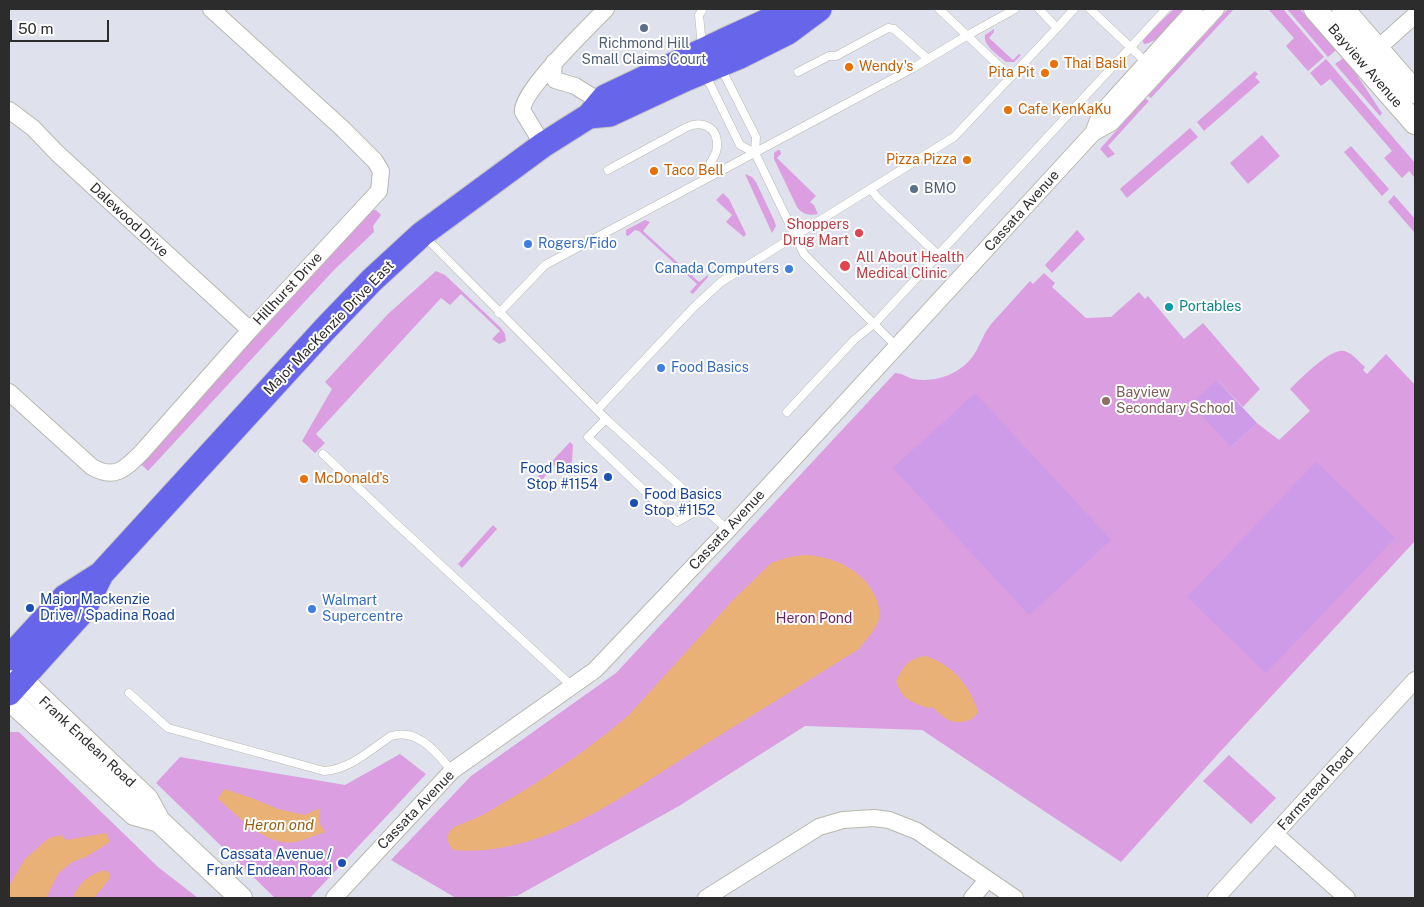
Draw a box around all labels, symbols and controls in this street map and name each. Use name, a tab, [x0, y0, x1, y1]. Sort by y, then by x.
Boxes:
scale bar	[12, 10, 111, 42]
text: 50 m	[18, 20, 53, 37]
street label: Bayview Avenue	[1324, 21, 1406, 111]
marker: Richmond Hill Small Claims Court	[638, 22, 650, 34]
place label: Richmond Hill Small Claims Court	[582, 36, 706, 68]
place label: Thai Basil	[1064, 56, 1127, 72]
marker: Thai Basil	[1048, 58, 1060, 70]
place label: Wendy's	[859, 59, 913, 75]
marker: Wendy's	[843, 61, 855, 73]
place label: Pita Pit	[988, 65, 1035, 81]
marker: Pita Pit	[1039, 67, 1051, 79]
place label: Cafe KenKaKu	[1018, 102, 1111, 118]
marker: Cafe KenKaKu	[1002, 104, 1014, 116]
place label: Pizza Pizza	[886, 152, 957, 168]
marker: Pizza Pizza	[961, 154, 973, 166]
place label: Taco Bell	[664, 163, 724, 179]
marker: Taco Bell	[648, 165, 660, 177]
street label: Cassata Avenue	[981, 167, 1063, 255]
street label: Dalewood Drive	[86, 179, 172, 261]
place label: BMO	[924, 181, 956, 197]
marker: BMO	[908, 183, 920, 195]
place label: Shoppers Drug Mart	[783, 217, 849, 250]
marker: Shoppers Drug Mart	[853, 227, 865, 239]
place label: Rogers/Fido	[538, 236, 617, 252]
marker: Rogers/Fido	[522, 238, 534, 250]
street label: Hillhurst Drive	[250, 249, 326, 329]
place label: All About Health Medical Clinic	[856, 250, 964, 282]
street label: Major MacKenzie Drive East	[260, 257, 398, 399]
marker: All About Health Medical Clinic	[838, 259, 852, 273]
place label: Canada Computers	[655, 261, 779, 277]
marker: Canada Computers	[783, 263, 795, 275]
place label: Portables	[1179, 299, 1241, 315]
marker: Portables	[1163, 301, 1175, 313]
place label: Food Basics	[671, 360, 749, 376]
marker: Food Basics	[655, 362, 667, 374]
place label: Bayview Secondary School	[1116, 385, 1235, 418]
marker: Bayview Secondary School	[1100, 395, 1112, 407]
place label: Food Basics Stop #1154	[520, 461, 598, 494]
place label: McDonald's	[314, 471, 389, 487]
marker: Food Basics Stop #1154	[602, 471, 614, 483]
marker: McDonald's	[298, 473, 310, 485]
street label: Cassata Avenue	[686, 486, 768, 574]
place label: Food Basics Stop #1152	[644, 487, 722, 520]
marker: Food Basics Stop #1152	[628, 497, 640, 509]
place label: Major Mackenzie Drive / Spadina Road	[40, 592, 175, 624]
place label: Walmart Supercentre	[322, 593, 403, 626]
marker: Major Mackenzie Drive / Spadina Road	[24, 602, 36, 614]
marker: Walmart Supercentre	[306, 603, 318, 615]
park label: Heron Pond	[776, 611, 852, 627]
street label: Frank Endean Road	[35, 693, 139, 791]
street label: Farmstead Road	[1274, 744, 1358, 834]
street label: Cassata Avenue	[374, 767, 458, 853]
water label: Heron ond	[244, 816, 314, 834]
place label: Cassata Avenue / Frank Endean Road	[206, 847, 332, 880]
marker: Cassata Avenue / Frank Endean Road	[336, 857, 348, 869]

